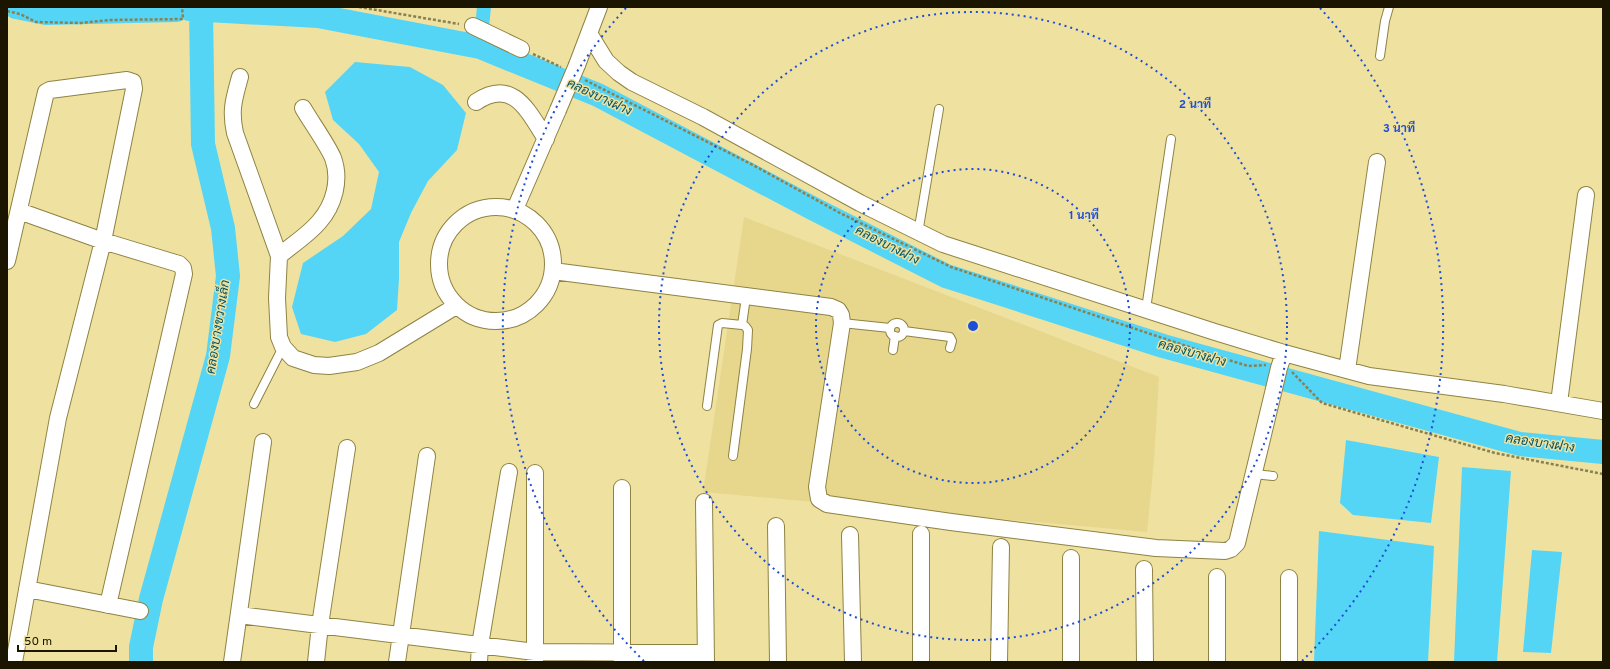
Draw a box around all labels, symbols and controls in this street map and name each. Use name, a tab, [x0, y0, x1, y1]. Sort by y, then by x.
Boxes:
water label: คลองบางฝาง	[564, 76, 634, 120]
text: 2 นาที	[1179, 96, 1211, 113]
text: 3 นาที	[1383, 120, 1415, 137]
text: 1 นาที	[1069, 207, 1099, 224]
water label: คลองบางฝาง	[852, 223, 922, 269]
water label: คลองบางขวางเล็ก	[201, 278, 234, 375]
centre of rings	[966, 319, 980, 333]
water label: คลองบางฝาง	[1156, 337, 1228, 371]
water label: คลองบางฝาง	[1504, 431, 1576, 457]
scale bar	[18, 627, 116, 653]
text: 50 m	[24, 634, 52, 650]

